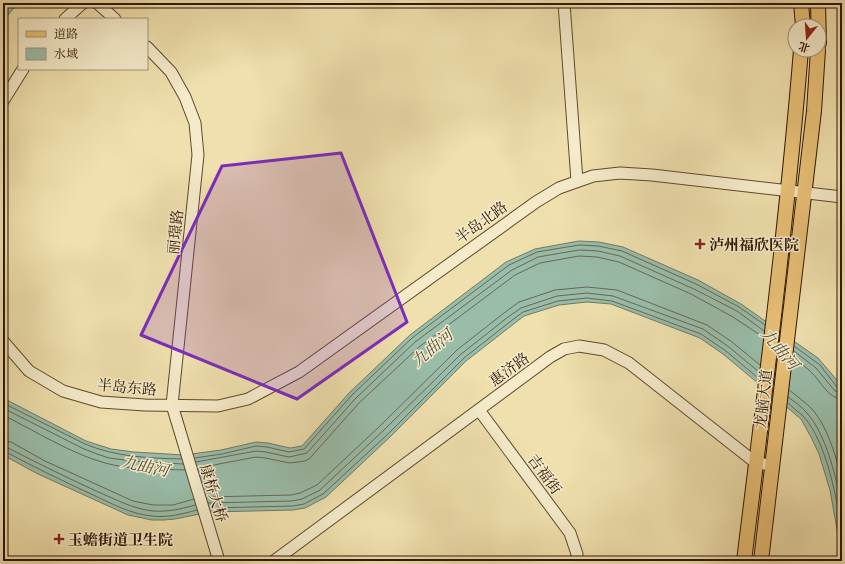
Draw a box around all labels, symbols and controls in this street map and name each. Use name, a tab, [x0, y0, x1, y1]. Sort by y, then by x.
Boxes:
legend	[18, 18, 148, 70]
north arrow	[787, 18, 827, 58]
text: 道路	[54, 26, 78, 42]
text: 北	[797, 39, 811, 56]
text: 水域	[54, 46, 78, 62]
street label: 半岛北路	[451, 197, 511, 247]
street label: 丽璟路	[163, 209, 187, 255]
place label: 泸州福欣医院	[709, 235, 799, 254]
marker: 泸州福欣医院	[694, 238, 706, 250]
water label: 九曲河	[407, 323, 459, 371]
water label: 九曲河	[757, 324, 805, 376]
street label: 惠济路	[485, 348, 533, 390]
street label: 龙脑大道	[750, 368, 776, 430]
street label: 半岛东路	[96, 375, 158, 399]
street label: 吉福街	[524, 450, 566, 498]
water label: 九曲河	[119, 451, 174, 482]
street label: 康桥大桥	[196, 462, 232, 524]
place label: 玉蟾街道卫生院	[68, 530, 173, 549]
marker: 玉蟾街道卫生院	[53, 533, 65, 545]

